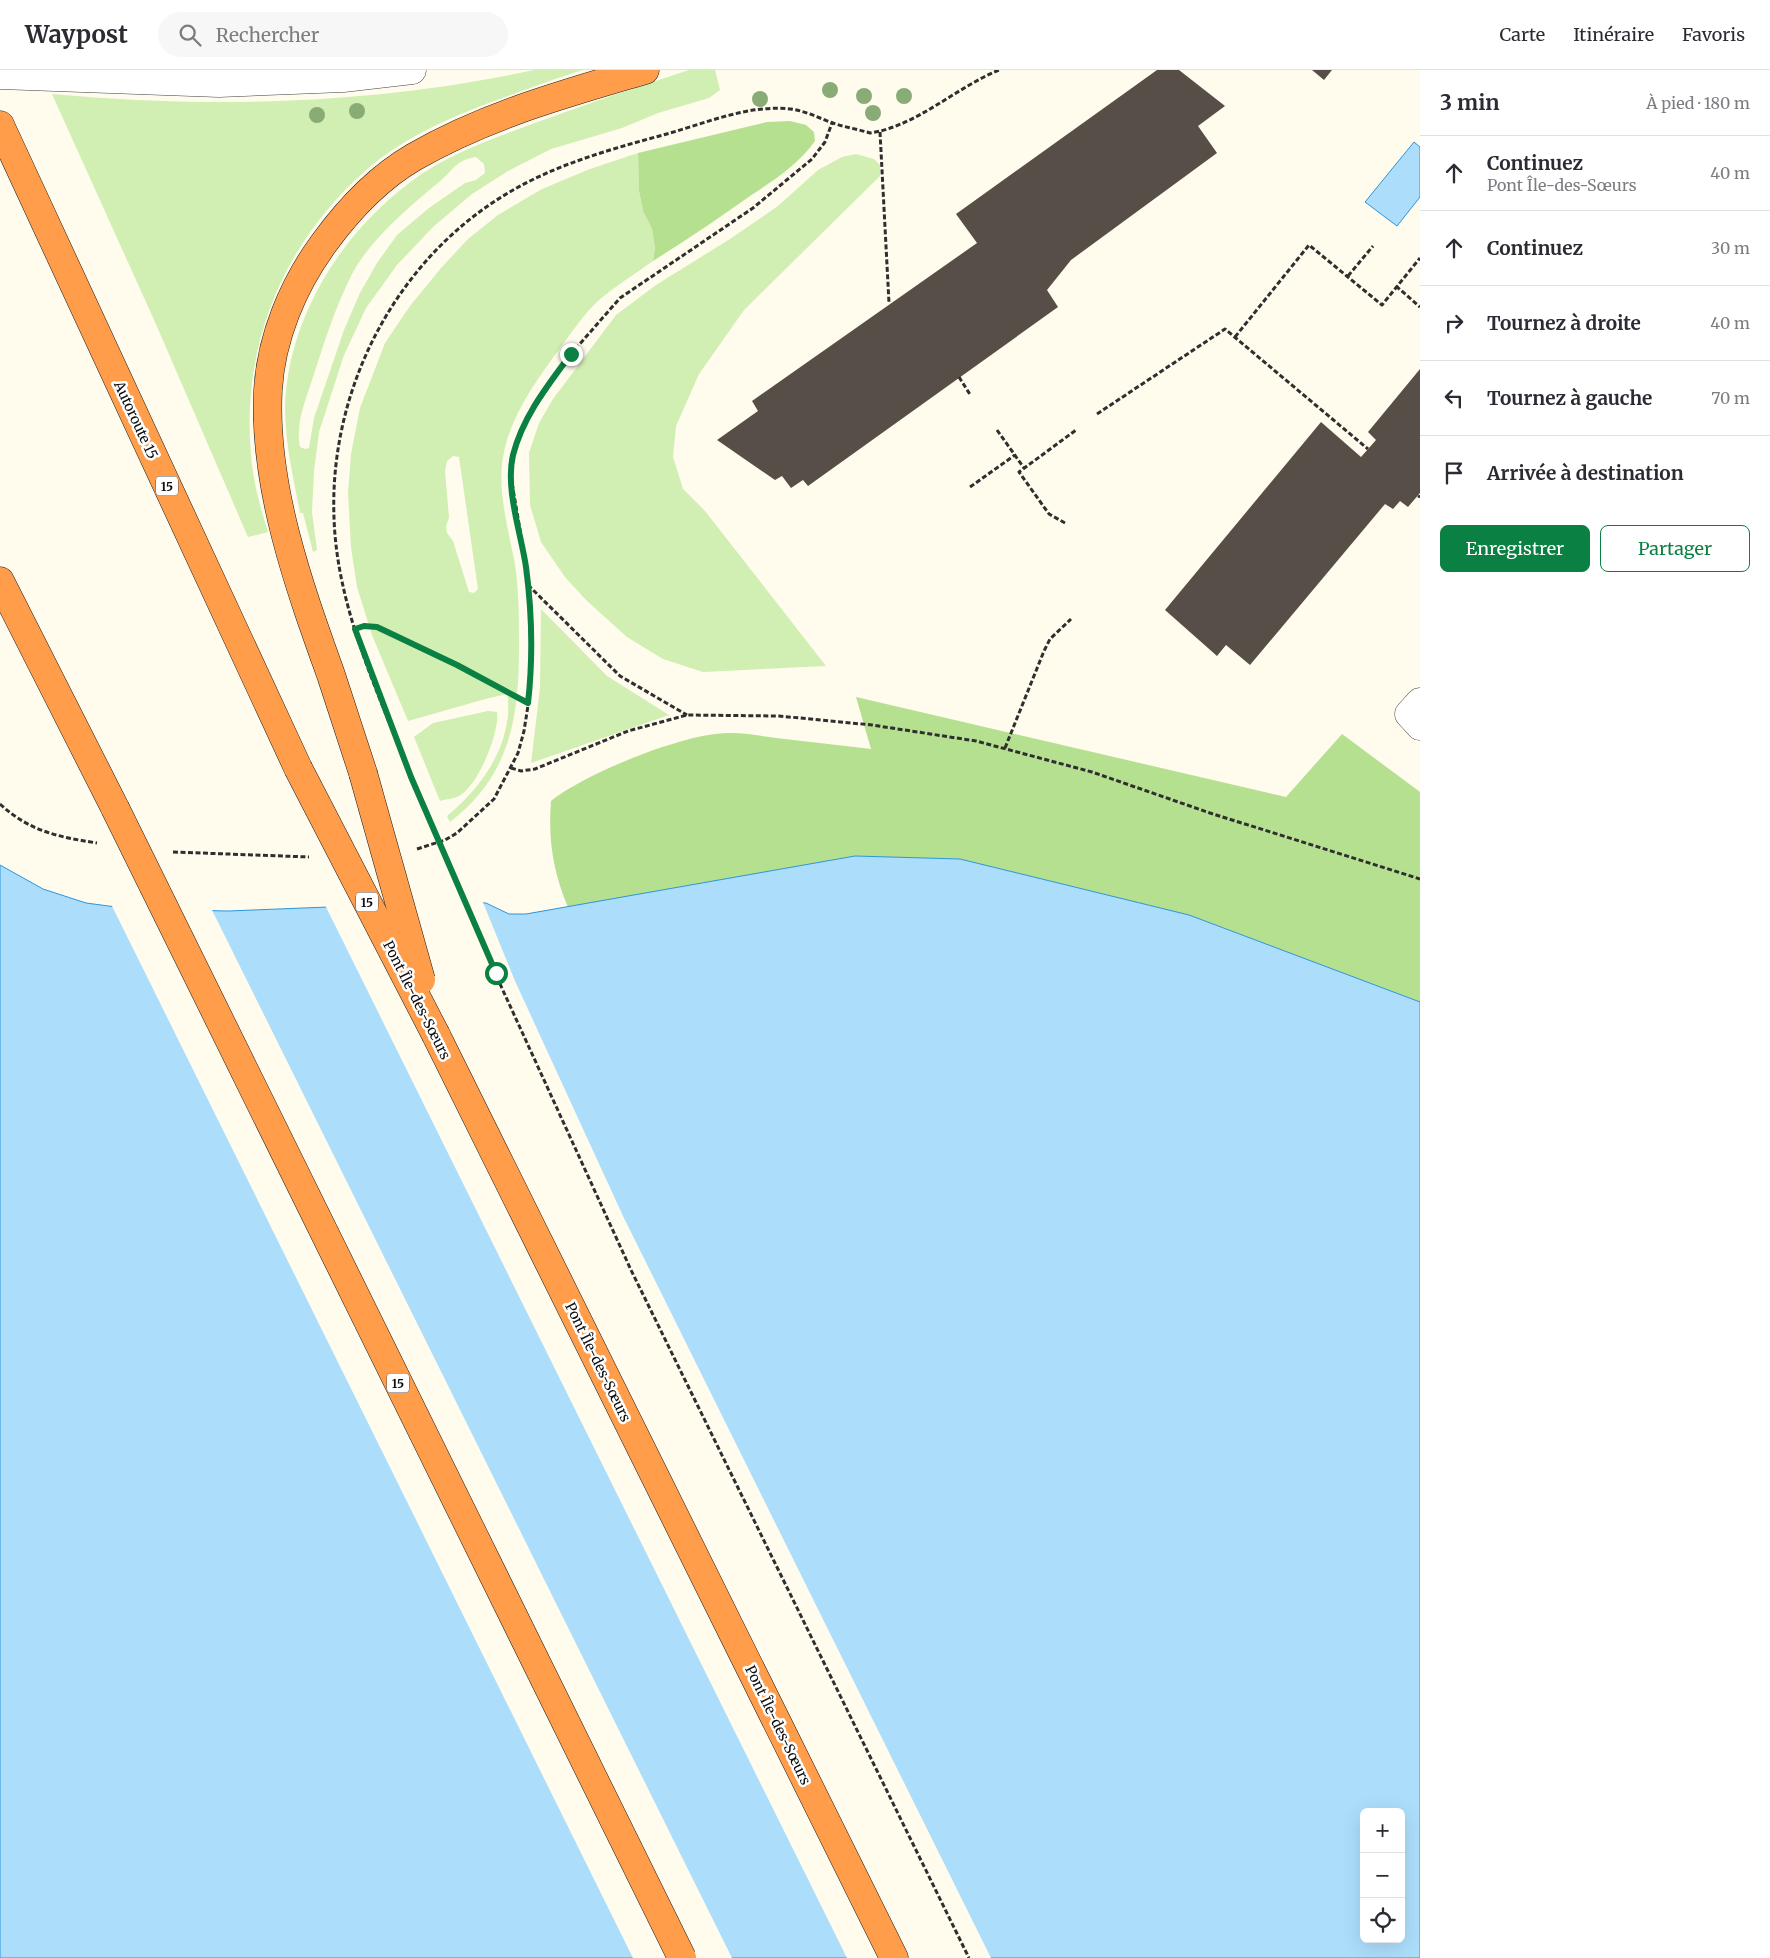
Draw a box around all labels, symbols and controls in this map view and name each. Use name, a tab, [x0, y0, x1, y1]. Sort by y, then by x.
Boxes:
search box	[158, 12, 508, 57]
text: Waypost	[25, 19, 128, 50]
icon: search	[176, 21, 204, 49]
text: Rechercher	[216, 23, 319, 47]
text: Carte	[1499, 23, 1545, 46]
text: Itinéraire	[1573, 23, 1654, 46]
text: Favoris	[1682, 23, 1745, 46]
text: 3 min	[1440, 89, 1499, 116]
text: À pied · 180 m	[1646, 93, 1750, 113]
text: Continuez	[1487, 151, 1583, 175]
icon: ahead	[1440, 159, 1468, 187]
text: 40 m	[1710, 163, 1750, 183]
text: Pont Île-des-Sœurs	[1487, 175, 1637, 195]
icon: ahead	[1440, 234, 1468, 262]
text: Continuez	[1487, 236, 1583, 260]
text: 30 m	[1711, 238, 1750, 258]
icon: right	[1440, 309, 1468, 337]
text: Tournez à droite	[1487, 311, 1641, 335]
text: 40 m	[1710, 313, 1750, 333]
route end	[560, 343, 583, 366]
street label: Autoroute 15	[110, 377, 162, 462]
icon: left	[1440, 384, 1468, 412]
text: Tournez à gauche	[1487, 386, 1652, 410]
text: 70 m	[1711, 388, 1750, 408]
icon: arrive	[1440, 459, 1468, 487]
text: Arrivée à destination	[1487, 461, 1684, 485]
road number: 15	[156, 476, 178, 496]
button: Enregistrer	[1440, 525, 1590, 572]
button: Partager	[1600, 525, 1750, 572]
road number: 15	[356, 892, 378, 912]
street label: Pont Île-des-Sœurs	[379, 938, 455, 1062]
route start	[485, 962, 508, 985]
street label: Pont Île-des-Sœurs	[561, 1299, 635, 1425]
road number: 15	[387, 1374, 409, 1392]
street label: Pont Île-des-Sœurs	[741, 1662, 815, 1788]
map controls	[1360, 1808, 1405, 1943]
button: +	[1360, 1808, 1405, 1853]
button: −	[1360, 1853, 1405, 1898]
button: locate	[1360, 1898, 1405, 1943]

